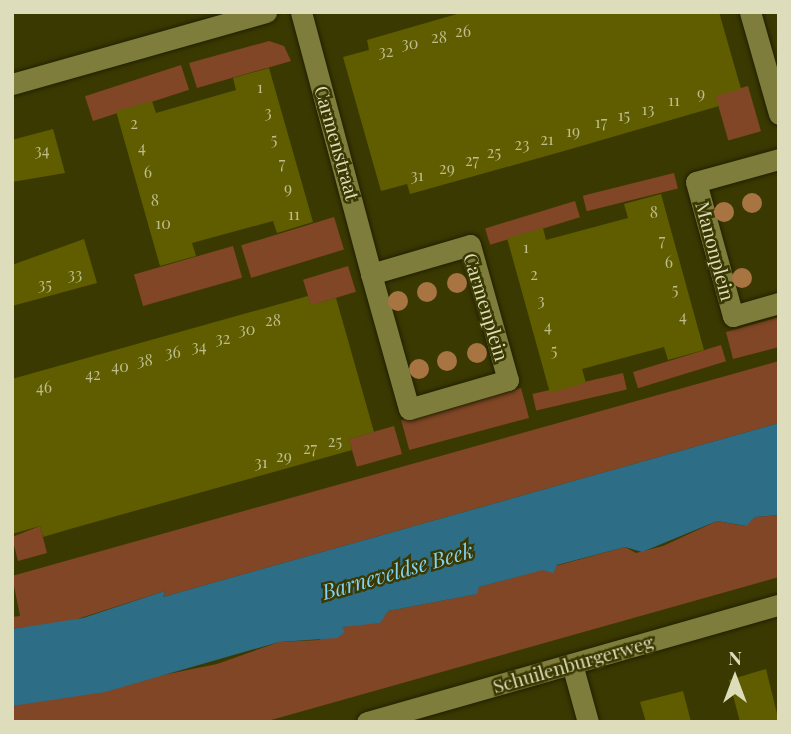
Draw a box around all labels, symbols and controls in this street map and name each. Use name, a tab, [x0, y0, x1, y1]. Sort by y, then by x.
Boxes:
house number: 26	[455, 21, 471, 41]
house number: 28	[431, 27, 447, 47]
house number: 30	[402, 33, 418, 53]
house number: 32	[379, 41, 393, 61]
house number: 1	[257, 77, 263, 97]
street label: Carmenstraat	[310, 83, 364, 203]
house number: 9	[697, 83, 705, 103]
house number: 11	[668, 90, 680, 110]
house number: 13	[642, 99, 654, 119]
house number: 3	[264, 102, 272, 122]
house number: 15	[618, 105, 630, 125]
house number: 17	[595, 112, 607, 132]
house number: 2	[130, 113, 138, 133]
house number: 19	[566, 121, 580, 141]
house number: 5	[271, 129, 277, 149]
house number: 21	[540, 129, 554, 149]
house number: 23	[515, 134, 529, 154]
house number: 4	[138, 137, 146, 157]
house number: 34	[34, 140, 50, 160]
house number: 25	[487, 142, 501, 162]
house number: 27	[465, 150, 479, 170]
house number: 7	[279, 153, 285, 173]
house number: 29	[439, 158, 455, 178]
house number: 6	[144, 162, 152, 182]
house number: 31	[410, 165, 424, 185]
house number: 9	[284, 178, 292, 198]
house number: 8	[151, 190, 159, 210]
street label: Manonplein	[691, 199, 739, 303]
house number: 8	[650, 202, 658, 222]
house number: 11	[288, 204, 300, 224]
house number: 10	[155, 213, 171, 233]
house number: 7	[659, 230, 665, 250]
house number: 1	[523, 237, 529, 257]
street label: Carmenplein	[459, 250, 513, 364]
house number: 6	[665, 252, 673, 272]
house number: 33	[68, 264, 82, 284]
house number: 2	[530, 264, 538, 284]
house number: 35	[38, 274, 52, 294]
house number: 5	[672, 279, 678, 299]
house number: 3	[537, 290, 545, 310]
house number: 4	[679, 306, 687, 326]
house number: 28	[265, 310, 281, 330]
house number: 4	[544, 316, 552, 336]
house number: 30	[239, 319, 255, 339]
house number: 32	[216, 328, 230, 348]
house number: 34	[191, 336, 207, 356]
house number: 5	[551, 340, 557, 360]
house number: 36	[165, 342, 181, 362]
house number: 38	[137, 350, 153, 370]
house number: 40	[111, 356, 129, 376]
house number: 42	[85, 364, 101, 384]
house number: 46	[36, 377, 52, 397]
house number: 25	[328, 431, 342, 451]
house number: 27	[303, 438, 317, 458]
house number: 29	[276, 446, 292, 466]
house number: 31	[254, 452, 268, 472]
water label: Barneveldse Beek	[318, 536, 476, 604]
street label: Schuilenburgerweg	[490, 630, 656, 698]
north arrow	[700, 643, 770, 713]
text: N	[728, 644, 742, 670]

